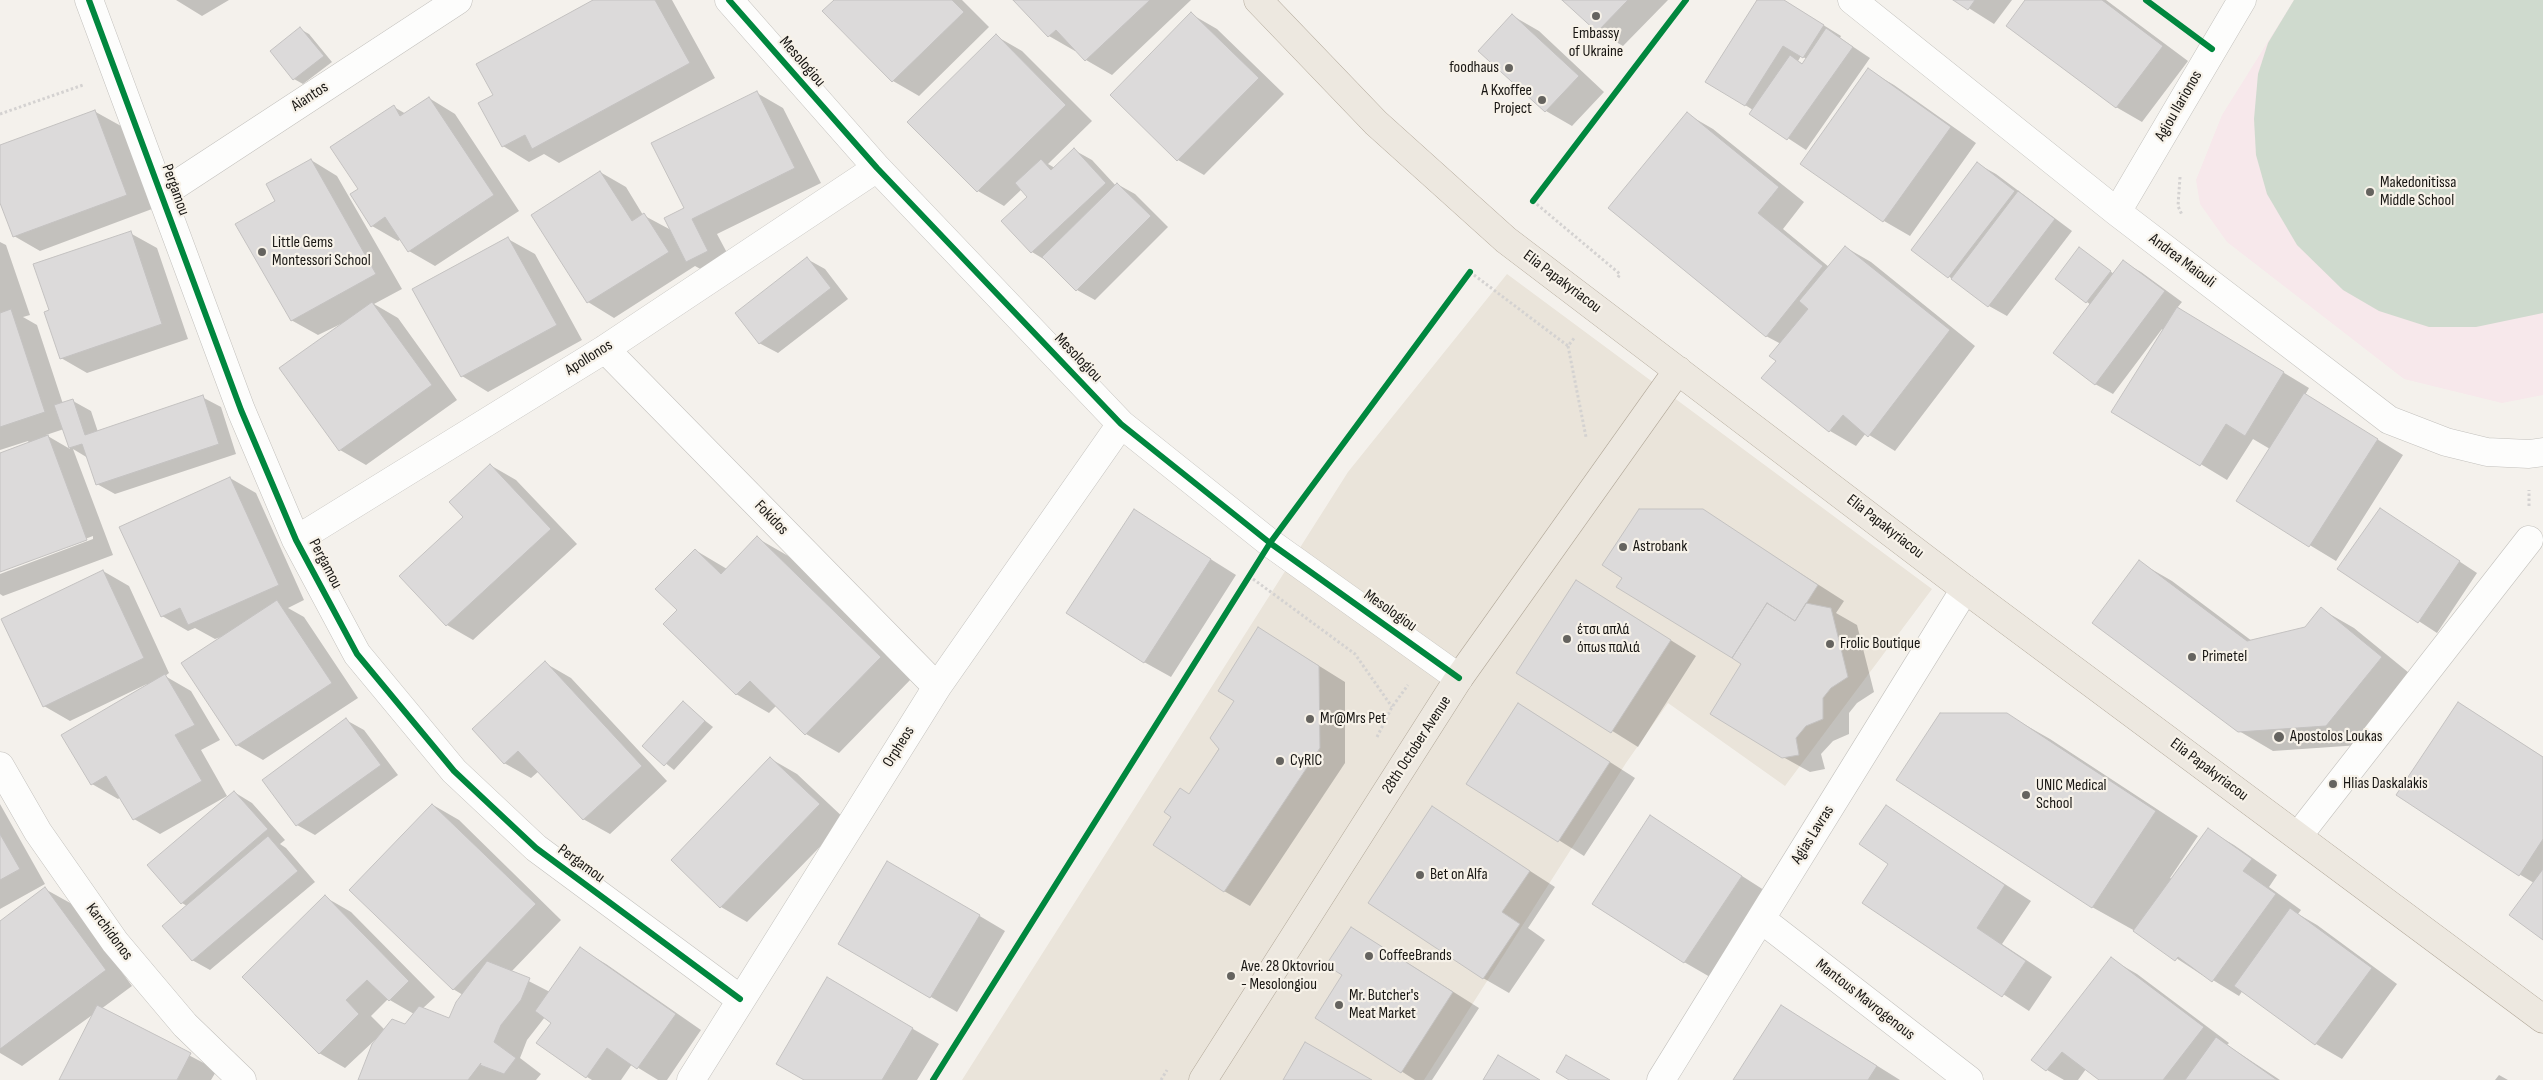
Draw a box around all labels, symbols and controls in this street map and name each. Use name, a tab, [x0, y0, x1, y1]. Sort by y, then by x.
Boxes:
marker: Embassy of Ukraine	[1590, 10, 1602, 22]
place label: Embassy of Ukraine	[1569, 24, 1623, 62]
street label: Mesologiou	[775, 33, 829, 91]
place label: foodhaus	[1449, 58, 1499, 78]
marker: foodhaus	[1503, 62, 1515, 74]
street label: Agiou Ilarionos	[2151, 67, 2207, 145]
street label: Aiantos	[288, 78, 332, 116]
place label: A Kxoffee Project	[1481, 81, 1532, 119]
marker: A Kxoffee Project	[1536, 94, 1548, 106]
street label: Pergamou	[157, 162, 193, 218]
place label: Makedonitissa Middle School	[2380, 173, 2456, 211]
marker: Makedonitissa Middle School	[2364, 186, 2376, 198]
street label: Andrea Maiouli	[2145, 230, 2219, 292]
place label: Little Gems Montessori School	[272, 233, 371, 271]
marker: Little Gems Montessori School	[256, 246, 268, 258]
street label: Elia Papakyriacou	[1519, 246, 1605, 318]
street label: Mesologiou	[1050, 330, 1106, 386]
street label: Apollonos	[562, 336, 616, 380]
street label: Elia Papakyriacou	[1843, 491, 1927, 563]
street label: Fokidos	[750, 497, 792, 539]
street label: Pergamou	[304, 536, 346, 592]
place label: Astrobank	[1633, 537, 1687, 557]
marker: Astrobank	[1617, 541, 1629, 553]
street label: Mesologiou	[1360, 586, 1420, 636]
place label: έτσι απλά όπωs παλιά	[1577, 620, 1640, 658]
marker: έτσι απλά όπωs παλιά	[1561, 633, 1573, 645]
place label: Frolic Boutique	[1840, 634, 1920, 654]
marker: Frolic Boutique	[1824, 638, 1836, 650]
place label: Primetel	[2202, 647, 2247, 667]
marker: Primetel	[2186, 651, 2198, 663]
street label: 28th October Avenue	[1378, 692, 1456, 798]
place label: Mr@Mrs Pet	[1320, 709, 1386, 729]
marker: Mr@Mrs Pet	[1304, 713, 1316, 725]
street label: Orpheos	[879, 723, 919, 771]
place label: Apostolos Loukas	[2290, 727, 2383, 747]
marker: Apostolos Loukas	[2272, 730, 2286, 744]
street label: Elia Papakyriacou	[2166, 734, 2252, 806]
place label: CyRIC	[1290, 751, 1322, 771]
marker: CyRIC	[1274, 755, 1286, 767]
place label: Hlias Daskalakis	[2343, 774, 2428, 794]
place label: UNIC Medical School	[2036, 776, 2107, 814]
marker: Hlias Daskalakis	[2327, 778, 2339, 790]
marker: UNIC Medical School	[2020, 789, 2032, 801]
street label: Agias Lavras	[1788, 802, 1838, 868]
street label: Pergamou	[554, 841, 608, 887]
place label: Bet on Alfa	[1430, 865, 1488, 885]
marker: Bet on Alfa	[1414, 869, 1426, 881]
street label: Karchidonos	[81, 900, 137, 964]
place label: CoffeeBrands	[1379, 946, 1452, 966]
marker: CoffeeBrands	[1363, 950, 1375, 962]
street label: Mantous Mavrogenous	[1812, 955, 1918, 1045]
place label: Ave. 28 Oktovriou - Mesolongiou	[1241, 957, 1334, 995]
marker: Ave. 28 Oktovriou - Mesolongiou	[1225, 970, 1237, 982]
place label: Mr. Butcher's Meat Market	[1349, 986, 1419, 1024]
marker: Mr. Butcher's Meat Market	[1333, 999, 1345, 1011]

